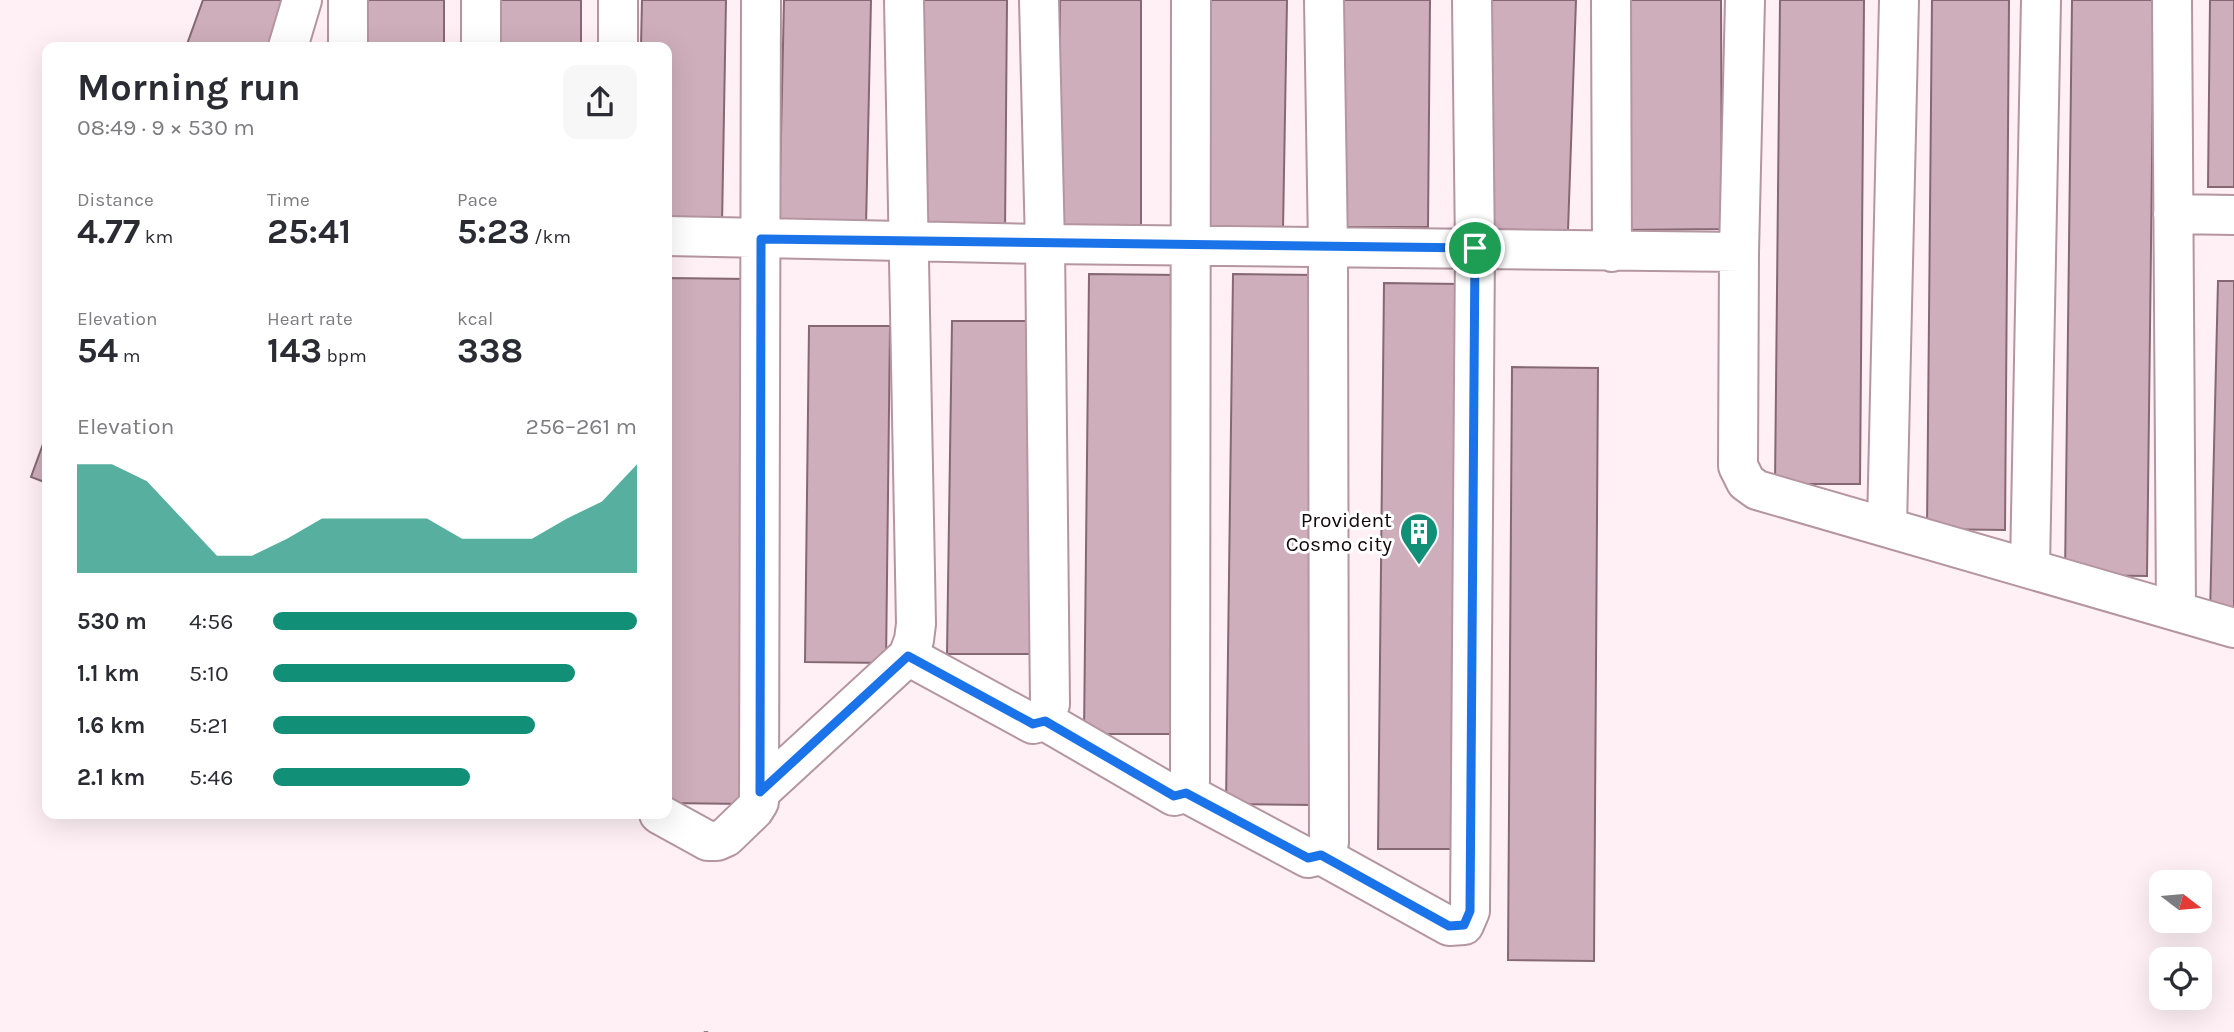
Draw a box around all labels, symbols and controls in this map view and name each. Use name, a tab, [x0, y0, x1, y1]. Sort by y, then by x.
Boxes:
text: Morning run	[77, 65, 301, 110]
button: share	[563, 65, 637, 139]
text: 08:49 · 9 × 530 m	[77, 114, 255, 141]
text: Distance	[77, 189, 154, 211]
text: Time	[267, 189, 310, 211]
text: Pace	[457, 189, 498, 211]
text: 4.77	[77, 211, 140, 252]
text: 25:41	[267, 211, 351, 252]
text: 5:23	[457, 211, 530, 252]
pin	[1445, 218, 1505, 278]
text: km	[140, 226, 173, 248]
text: /km	[530, 226, 571, 248]
icon: arrive	[1456, 229, 1494, 267]
text: Elevation	[77, 308, 157, 330]
text: Heart rate	[267, 308, 353, 330]
text: kcal	[457, 308, 493, 330]
text: 54	[77, 330, 118, 371]
text: 143	[267, 330, 322, 371]
text: 338	[457, 330, 523, 371]
text: m	[118, 345, 141, 367]
text: bpm	[322, 345, 367, 367]
text: Elevation	[77, 413, 174, 440]
text: 256–261 m	[526, 413, 637, 440]
place label: Provident Cosmo city	[1286, 508, 1392, 556]
building icon: Provident Cosmo city	[1398, 511, 1440, 566]
text: 530 m	[77, 608, 147, 635]
text: 4:56	[189, 608, 233, 635]
text: 1.1 km	[77, 660, 140, 687]
text: 5:10	[189, 660, 229, 687]
text: 1.6 km	[77, 712, 145, 739]
text: 5:21	[189, 712, 228, 739]
text: 2.1 km	[77, 764, 145, 791]
text: 5:46	[189, 764, 233, 791]
north arrow	[2149, 870, 2212, 933]
map controls	[2149, 870, 2212, 1010]
button: locate	[2149, 947, 2212, 1010]

